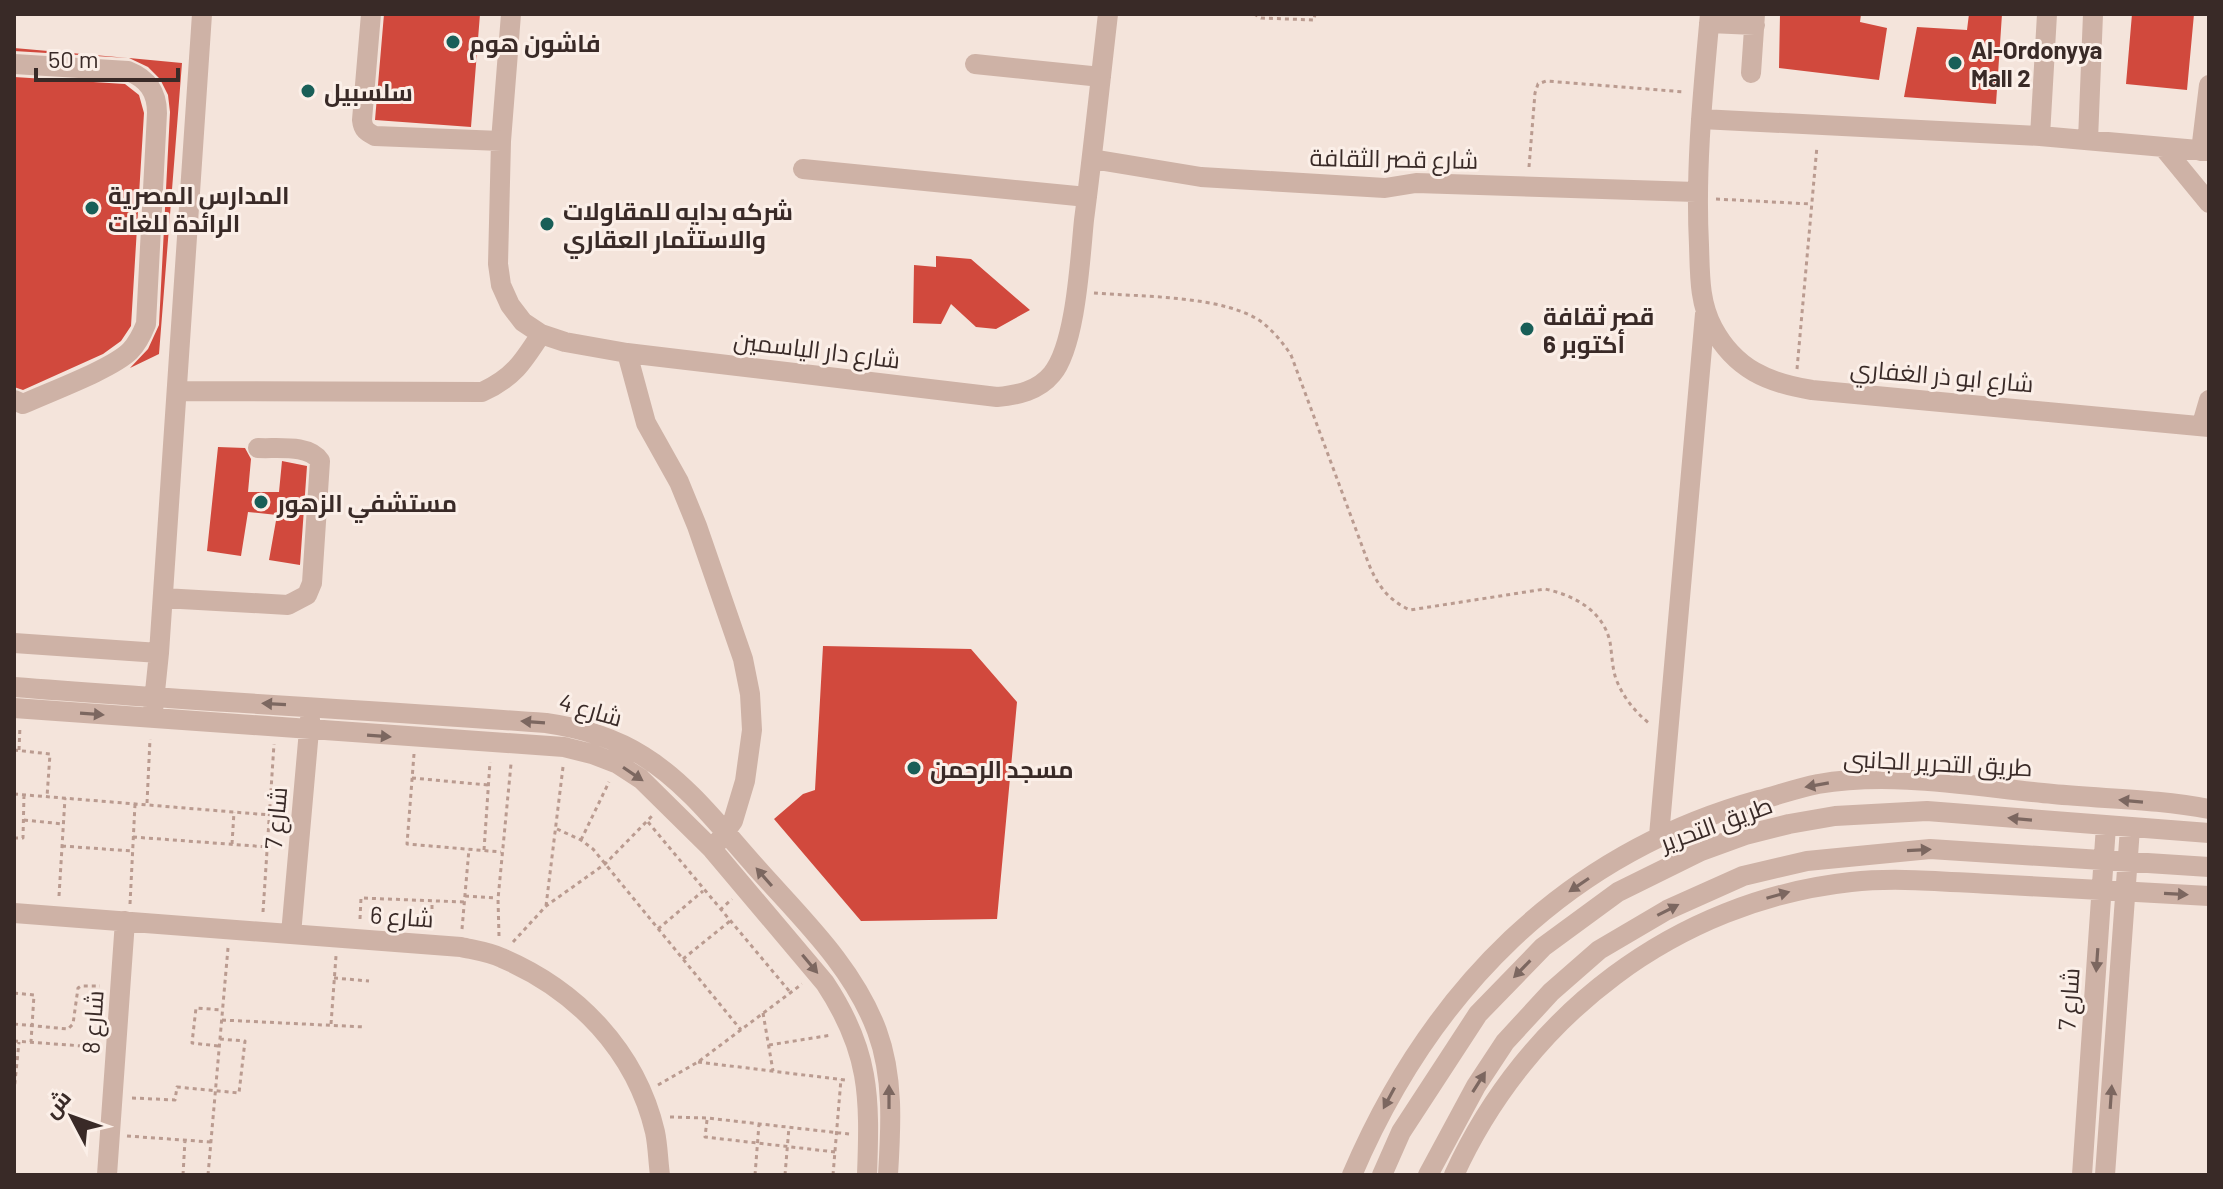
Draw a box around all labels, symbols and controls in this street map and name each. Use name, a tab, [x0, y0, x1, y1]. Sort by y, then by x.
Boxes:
place label: فاشون هوم	[469, 28, 601, 60]
scale bar	[36, 32, 178, 82]
marker: فاشون هوم	[444, 33, 462, 51]
place label: Al-Ordonyya Mall 2	[1971, 35, 2102, 92]
text: 50 m	[48, 44, 99, 73]
marker: Al-Ordonyya Mall 2	[1946, 54, 1964, 72]
place label: سلسبيل	[324, 77, 413, 107]
marker: سلسبيل	[299, 82, 317, 100]
street label: شارع قصر الثقافة	[1309, 142, 1478, 177]
place label: المدارس المصرية الرائدة للغات	[108, 180, 290, 238]
place label: شركه بدايه للمقاولات والاستثمار العقاري	[563, 196, 793, 259]
marker: المدارس المصرية الرائدة للغات	[83, 199, 101, 217]
marker: شركه بدايه للمقاولات والاستثمار العقاري	[538, 215, 556, 233]
place label: قصر ثقافة 6 أكتوبر	[1543, 301, 1654, 359]
marker: قصر ثقافة 6 أكتوبر	[1518, 320, 1536, 338]
street label: شارع دار الياسمين	[732, 324, 902, 377]
street label: شارع ابو ذر الغفاري	[1849, 353, 2035, 402]
place label: مستشفي الزهور	[276, 488, 457, 523]
marker: مستشفي الزهور	[252, 493, 270, 511]
street label: شارع 4	[555, 686, 626, 735]
one-way arrow	[261, 697, 286, 710]
one-way arrow	[80, 708, 105, 721]
one-way arrow	[520, 715, 545, 728]
one-way arrow	[367, 730, 392, 743]
street label: طريق التحرير الجانبى	[1843, 743, 2033, 783]
place label: مسجد الرحمن	[930, 754, 1074, 784]
marker: مسجد الرحمن	[905, 759, 923, 777]
one-way arrow	[622, 766, 643, 781]
one-way arrow	[1804, 780, 1829, 792]
street label: شارع 7	[258, 786, 295, 851]
street label: طريق التحرير	[1654, 789, 1777, 859]
one-way arrow	[2118, 794, 2143, 807]
one-way arrow	[2007, 812, 2032, 825]
one-way arrow	[1907, 844, 1932, 857]
one-way arrow	[756, 867, 773, 887]
one-way arrow	[1568, 877, 1590, 892]
one-way arrow	[1766, 888, 1790, 901]
one-way arrow	[2164, 888, 2189, 901]
street label: شارع 6	[369, 899, 435, 936]
one-way arrow	[1657, 903, 1680, 917]
one-way arrow	[2090, 948, 2103, 973]
one-way arrow	[801, 954, 818, 974]
one-way arrow	[1513, 959, 1531, 978]
street label: شارع 7	[2051, 967, 2088, 1031]
street label: شارع 8	[75, 989, 112, 1055]
one-way arrow	[1472, 1072, 1487, 1093]
north arrow	[32, 1077, 112, 1157]
text: ش	[37, 1084, 77, 1124]
one-way arrow	[883, 1084, 895, 1109]
one-way arrow	[2105, 1084, 2118, 1109]
one-way arrow	[1382, 1086, 1395, 1109]

